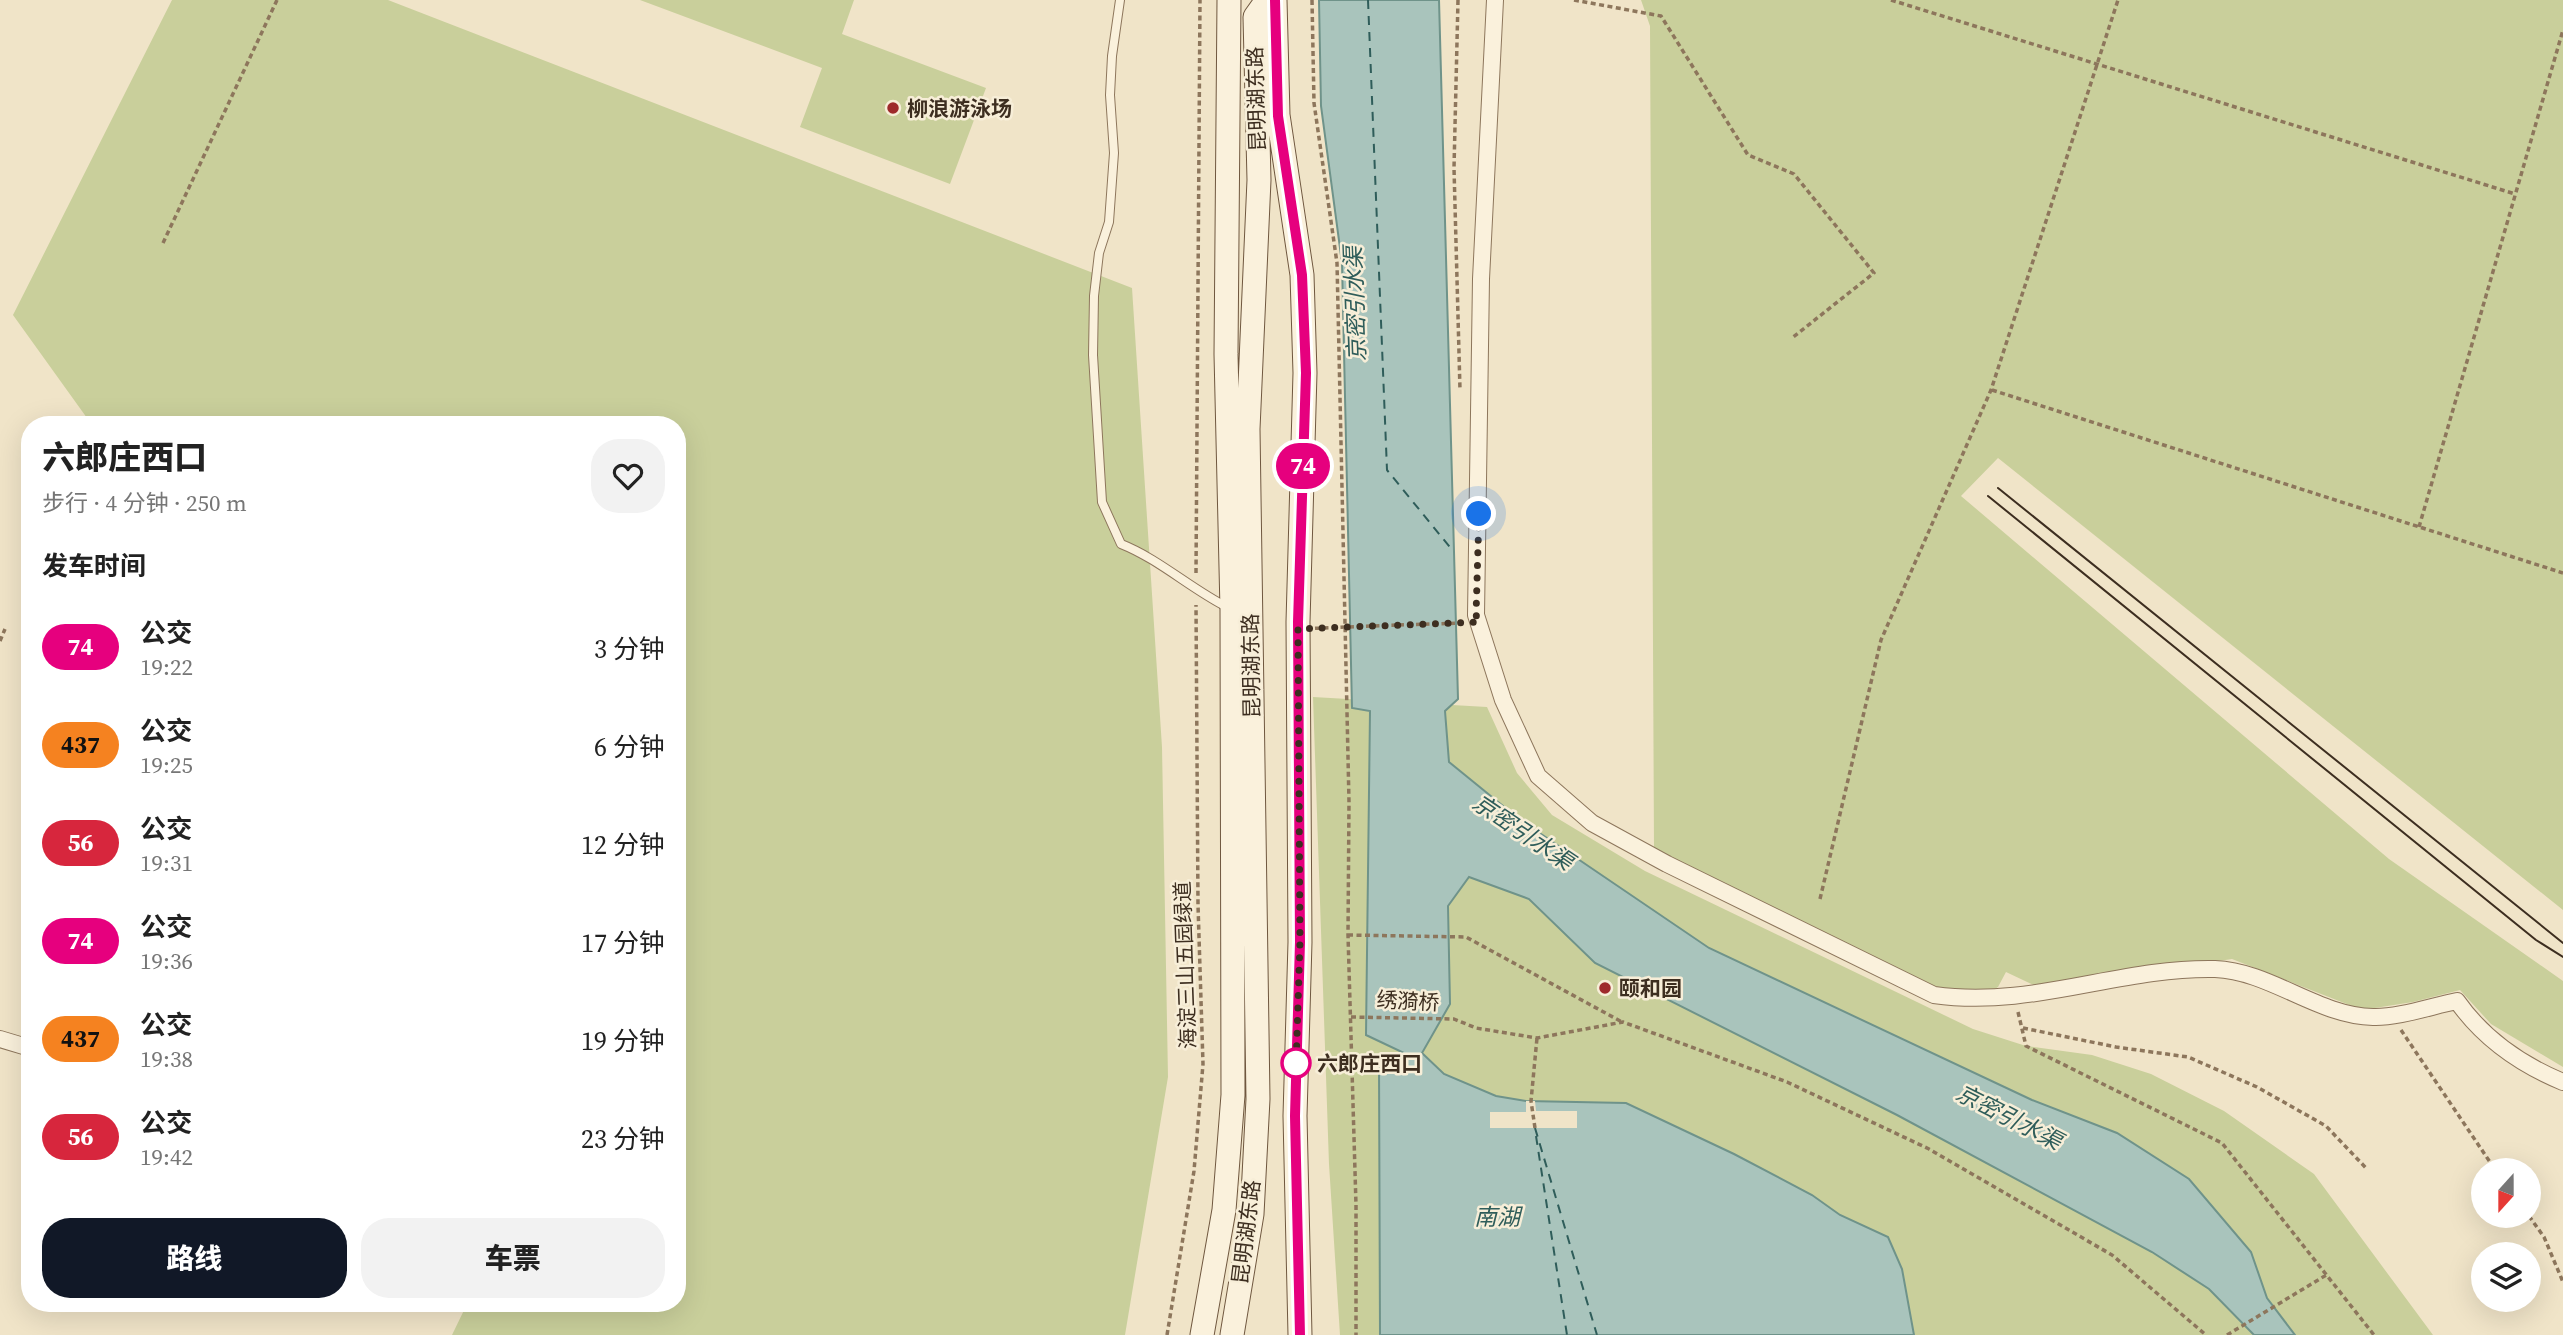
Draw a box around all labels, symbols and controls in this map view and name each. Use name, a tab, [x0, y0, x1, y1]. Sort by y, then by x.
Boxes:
street label: 昆明湖东路	[1240, 46, 1272, 152]
place label: 柳浪游泳场	[907, 94, 1012, 123]
marker: 柳浪游泳场	[885, 100, 901, 116]
water label: 京密引水渠	[1337, 243, 1373, 362]
text: 六郎庄西口	[42, 435, 207, 480]
button: heart	[591, 439, 665, 513]
line badge: 74	[1272, 443, 1334, 489]
text: 74	[1290, 449, 1316, 482]
text: 步行 · 4 分钟 · 250 m	[42, 487, 247, 519]
your location	[1461, 496, 1496, 531]
text: 发车时间	[42, 548, 146, 584]
street label: 昆明湖东路	[1236, 613, 1266, 719]
text: 公交	[140, 615, 192, 651]
text: 74	[67, 630, 94, 663]
text: 3 分钟	[594, 631, 665, 667]
text: 19:22	[140, 651, 193, 683]
text: 公交	[140, 713, 192, 749]
text: 437	[61, 728, 100, 761]
text: 6 分钟	[594, 729, 665, 765]
text: 19:25	[140, 749, 193, 781]
water label: 京密引水渠	[1466, 787, 1582, 879]
text: 公交	[140, 811, 192, 847]
text: 56	[67, 826, 94, 859]
text: 12 分钟	[581, 827, 665, 863]
text: 19:31	[140, 847, 193, 879]
street label: 海淀三山五园绿道	[1168, 881, 1202, 1049]
text: 公交	[140, 909, 192, 945]
text: 74	[67, 924, 94, 957]
text: 17 分钟	[581, 925, 665, 961]
text: 19:36	[140, 945, 193, 977]
place label: 颐和园	[1619, 974, 1682, 1003]
marker: 颐和园	[1597, 980, 1613, 996]
street label: 绣漪桥	[1376, 985, 1440, 1017]
text: 公交	[140, 1007, 192, 1043]
text: 437	[61, 1022, 100, 1055]
text: 19 分钟	[581, 1023, 665, 1059]
text: 19:38	[140, 1043, 193, 1075]
marker: 六郎庄西口	[1281, 1048, 1311, 1078]
place label: 六郎庄西口	[1317, 1049, 1422, 1078]
water label: 京密引水渠	[1951, 1077, 2070, 1159]
text: 公交	[140, 1105, 192, 1141]
text: 56	[67, 1120, 94, 1153]
text: 23 分钟	[581, 1121, 665, 1157]
text: 19:42	[140, 1141, 193, 1173]
north arrow	[2471, 1158, 2541, 1228]
map controls	[2471, 1158, 2541, 1312]
street label: 昆明湖东路	[1225, 1178, 1267, 1286]
water label: 南湖	[1474, 1201, 1523, 1233]
button: 路线	[42, 1218, 347, 1298]
button: 车票	[361, 1218, 665, 1298]
button: layers	[2471, 1242, 2541, 1312]

